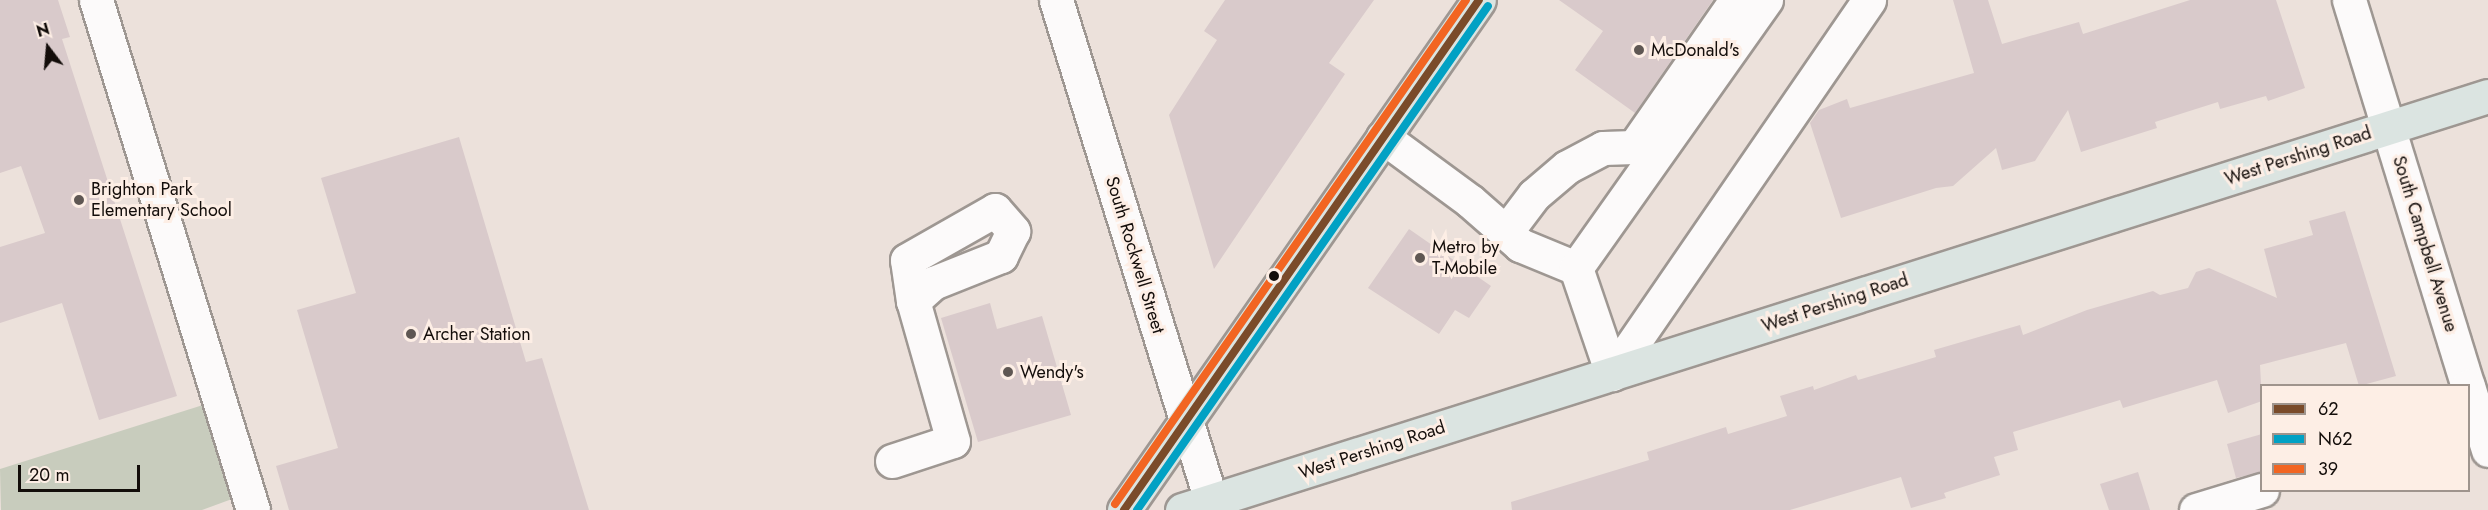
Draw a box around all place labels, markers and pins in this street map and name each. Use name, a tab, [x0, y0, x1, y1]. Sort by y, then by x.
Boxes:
place label: McDonald's	[1651, 39, 1739, 61]
marker: McDonald's	[1632, 43, 1646, 57]
place label: Brighton Park Elementary School	[91, 179, 232, 222]
marker: Brighton Park Elementary School	[72, 193, 86, 207]
place label: Metro by T-Mobile	[1432, 237, 1499, 280]
marker: Metro by T-Mobile	[1413, 251, 1427, 265]
unlabelled marker	[1268, 270, 1280, 282]
place label: Archer Station	[423, 323, 531, 345]
marker: Archer Station	[404, 327, 418, 341]
place label: Wendy's	[1020, 361, 1084, 383]
marker: Wendy's	[1001, 365, 1015, 379]

